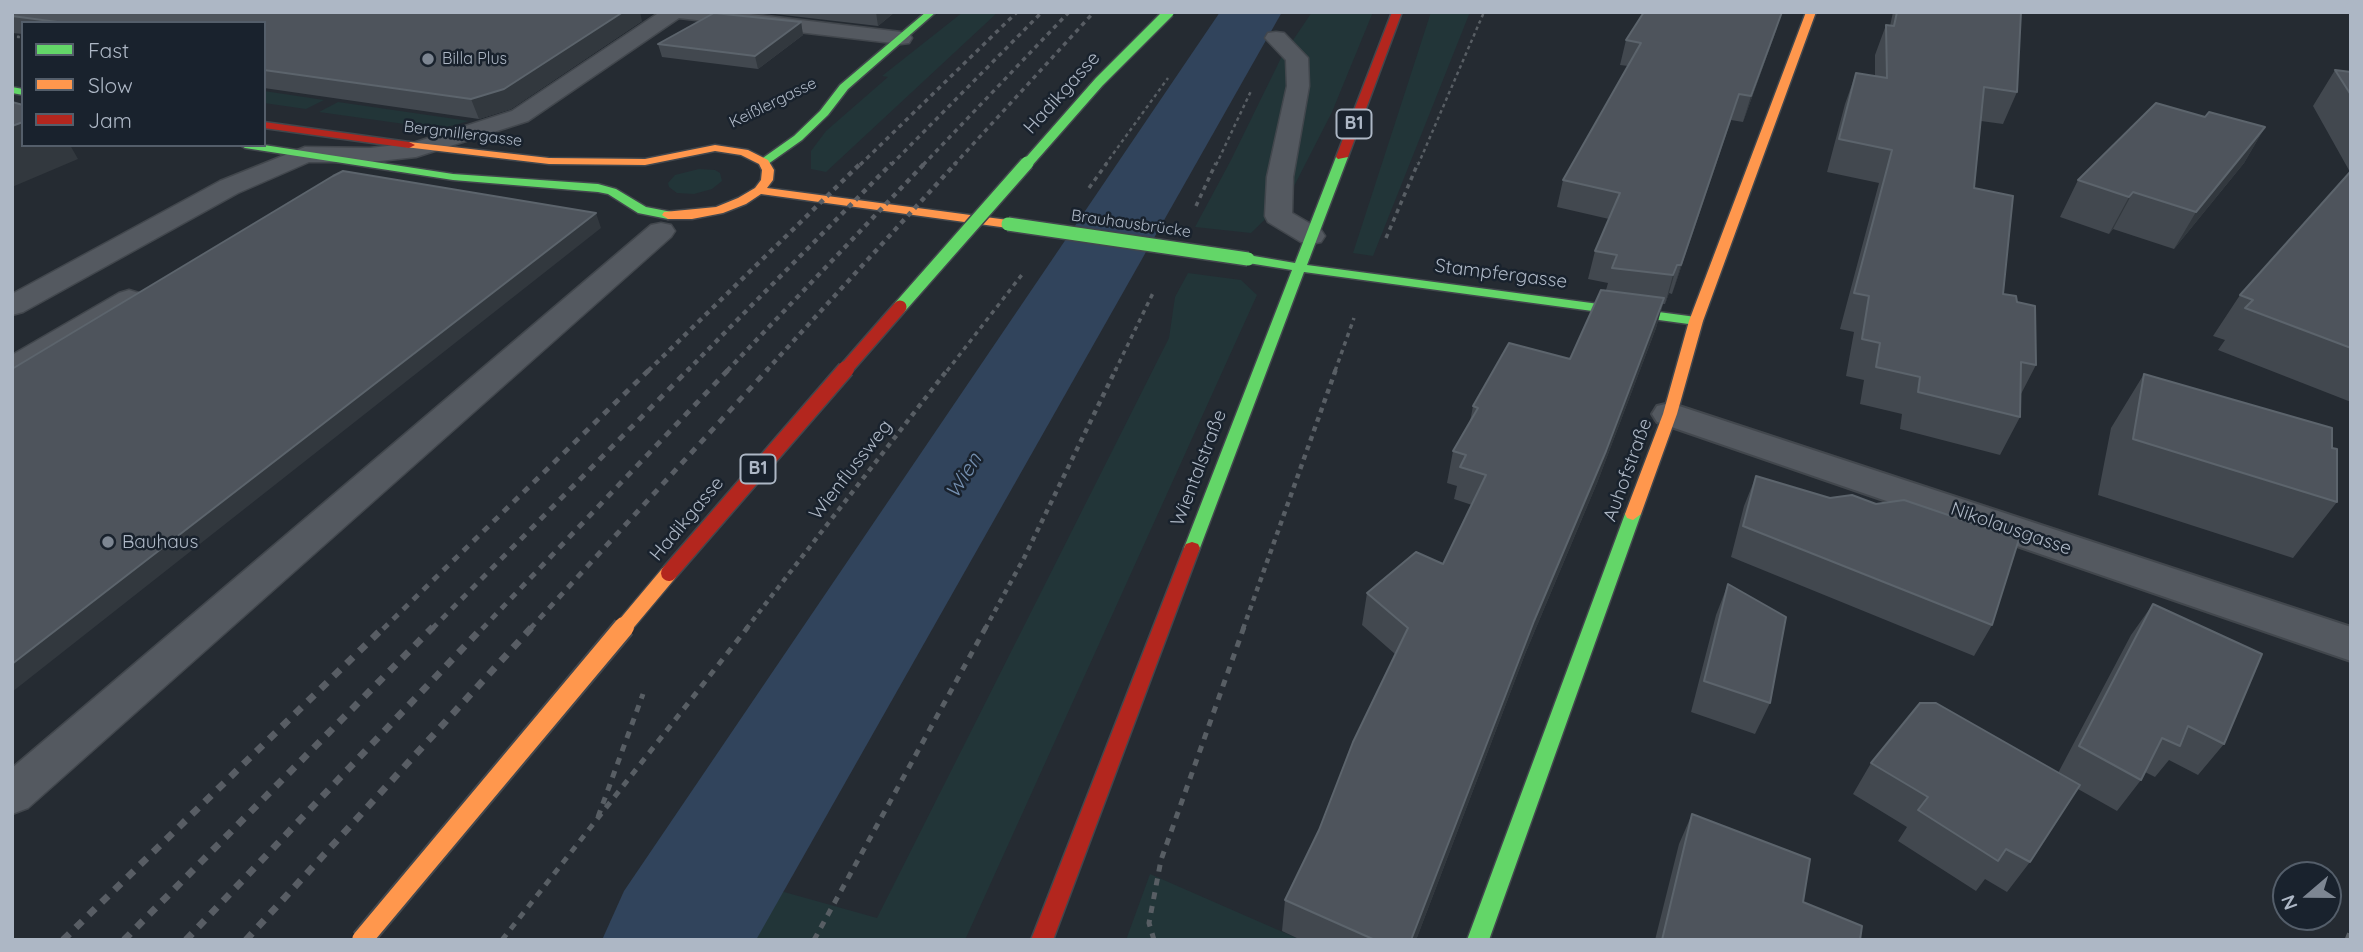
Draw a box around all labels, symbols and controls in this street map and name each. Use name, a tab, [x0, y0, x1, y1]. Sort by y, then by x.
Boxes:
legend	[21, 21, 266, 147]
text: Fast	[88, 37, 129, 63]
street label: Hadikgasse	[1019, 47, 1105, 139]
place label: Billa Plus	[442, 49, 507, 69]
marker: Billa Plus	[420, 51, 436, 67]
text: Slow	[88, 72, 133, 98]
street label: Keißlergasse	[726, 74, 820, 132]
text: Jam	[88, 107, 132, 133]
road number: B1	[1336, 110, 1372, 139]
street label: Bergmillergasse	[403, 117, 523, 151]
street label: Brauhausbrücke	[1070, 206, 1192, 242]
street label: Stampfergasse	[1434, 255, 1568, 293]
street label: Wientalstraße	[1166, 407, 1232, 529]
street label: Wienflussweg	[805, 415, 897, 525]
street label: Auhofstraße	[1599, 415, 1657, 525]
water label: Wien	[940, 449, 988, 503]
road number: B1	[740, 454, 776, 484]
street label: Hadikgasse	[645, 472, 729, 566]
street label: Nikolausgasse	[1948, 498, 2074, 560]
place label: Bauhaus	[122, 531, 198, 553]
marker: Bauhaus	[100, 534, 116, 550]
north arrow	[2272, 861, 2342, 931]
text: N	[2275, 892, 2303, 913]

